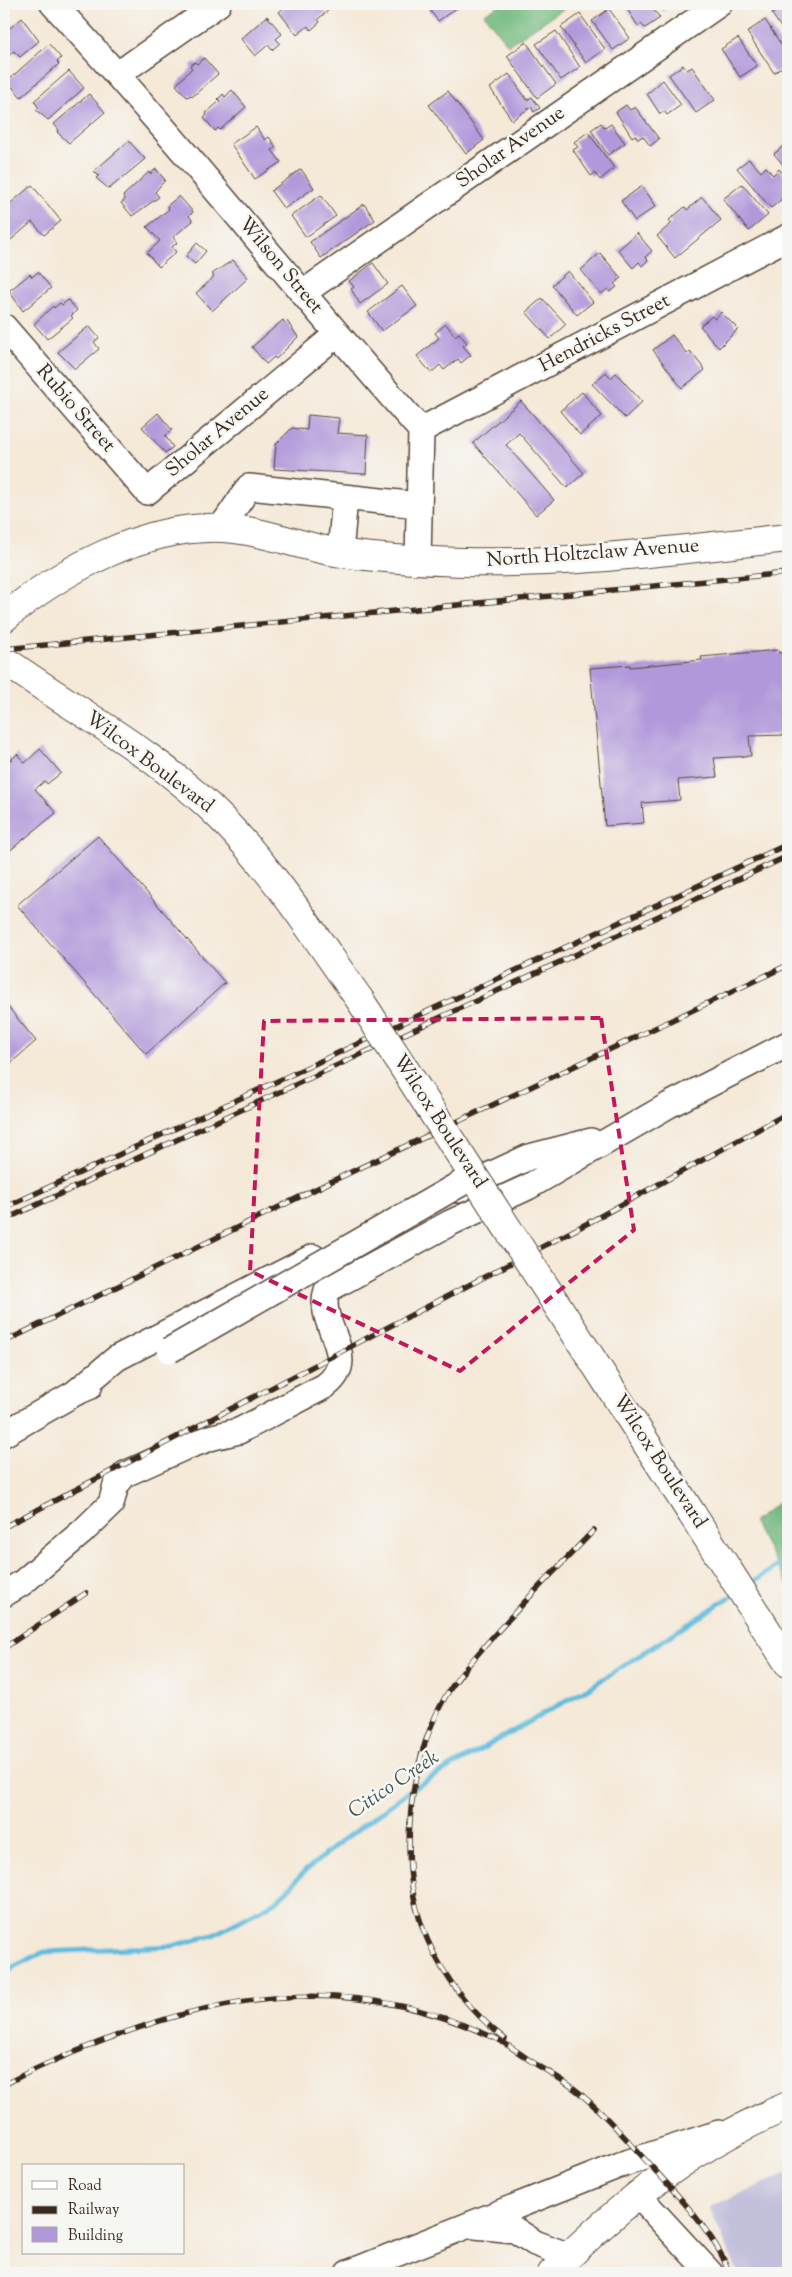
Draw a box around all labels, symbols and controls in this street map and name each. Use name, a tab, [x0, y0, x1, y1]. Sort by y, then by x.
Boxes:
street label: Sholar Avenue	[451, 100, 571, 196]
street label: Wilson Street	[231, 211, 329, 321]
street label: Hendricks Street	[534, 287, 676, 381]
street label: Rubio Street	[28, 359, 122, 460]
street label: Sholar Avenue	[160, 381, 276, 485]
street label: North Holtzclaw Avenue	[486, 532, 700, 576]
street label: Wilcox Boulevard	[78, 705, 220, 821]
street label: Wilcox Boulevard	[385, 1049, 493, 1195]
street label: Wilcox Boulevard	[605, 1389, 713, 1535]
water label: Citico Creek	[343, 1743, 446, 1826]
legend	[22, 2164, 185, 2254]
text: Road	[68, 2176, 102, 2197]
text: Railway	[68, 2200, 120, 2221]
text: Building	[68, 2226, 123, 2247]

